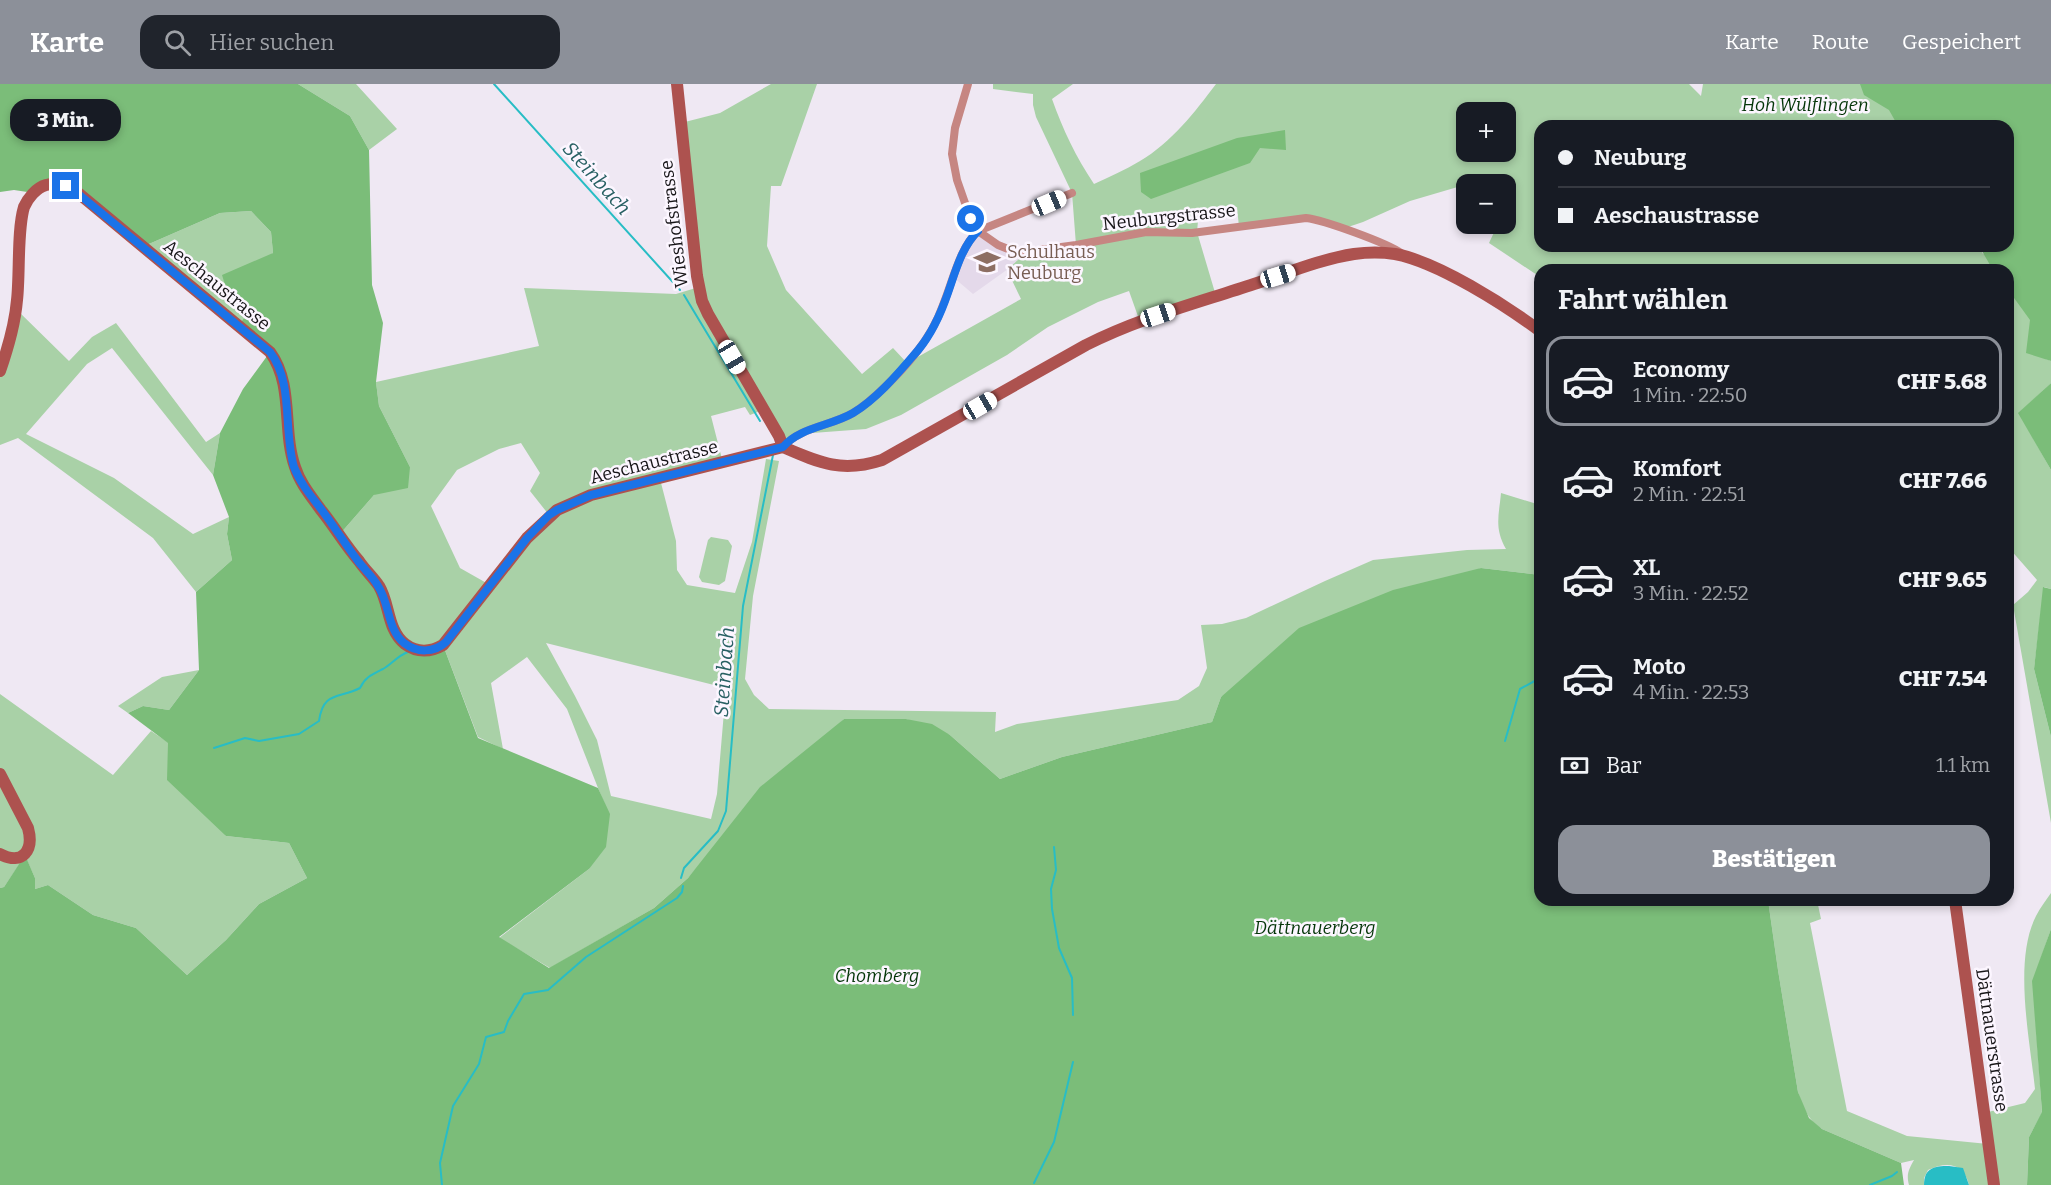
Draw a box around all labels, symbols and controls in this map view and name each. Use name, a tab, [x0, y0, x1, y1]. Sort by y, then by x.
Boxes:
search box	[140, 15, 560, 69]
text: Karte	[30, 26, 104, 59]
icon: search	[161, 26, 194, 59]
text: Hier suchen	[209, 29, 334, 56]
text: Karte	[1725, 29, 1779, 55]
text: Route	[1812, 29, 1869, 55]
text: Gespeichert	[1902, 29, 2021, 55]
park label: Hoh Wülflingen	[1741, 94, 1869, 116]
callout: 3 Min.	[10, 99, 122, 141]
map controls	[1456, 102, 1516, 234]
button: +	[1456, 102, 1516, 162]
text: 3 Min.	[37, 108, 94, 132]
water label: Steinbach	[558, 136, 636, 220]
text: Neuburg	[1594, 144, 1686, 171]
street label: Wieshofstrasse	[655, 159, 693, 289]
route end	[52, 172, 79, 199]
button: −	[1456, 174, 1516, 234]
car	[1029, 188, 1069, 218]
street label: Neuburgstrasse	[1101, 199, 1237, 235]
text: Aeschaustrasse	[1594, 202, 1759, 229]
route start	[957, 205, 984, 232]
street label: Aeschaustrasse	[159, 235, 275, 335]
place label: Schulhaus Neuburg	[1007, 241, 1095, 284]
school or university icon: Schulhaus Neuburg	[972, 247, 1002, 277]
car	[1258, 262, 1298, 290]
text: Fahrt wählen	[1558, 284, 1728, 316]
car	[1138, 301, 1178, 329]
car	[715, 337, 749, 377]
icon: car	[1561, 354, 1615, 408]
text: Economy	[1633, 356, 1729, 383]
text: CHF 5.68	[1897, 368, 1987, 395]
text: 1 Min. · 22:50	[1633, 383, 1748, 407]
car	[960, 389, 1000, 423]
street label: Aeschaustrasse	[588, 435, 720, 489]
icon: car	[1561, 453, 1615, 507]
text: Komfort	[1633, 455, 1722, 482]
text: CHF 7.66	[1899, 467, 1987, 494]
text: 2 Min. · 22:51	[1633, 482, 1745, 506]
icon: car	[1561, 552, 1615, 606]
text: XL	[1633, 554, 1660, 581]
text: CHF 9.65	[1898, 566, 1987, 593]
text: 3 Min. · 22:52	[1633, 581, 1749, 605]
water label: Steinbach	[709, 626, 739, 718]
icon: car	[1561, 651, 1615, 705]
text: Moto	[1633, 653, 1686, 680]
text: CHF 7.54	[1899, 665, 1987, 692]
text: 4 Min. · 22:53	[1633, 680, 1749, 704]
icon: cash	[1558, 749, 1591, 782]
text: Bar	[1606, 752, 1641, 779]
text: 1.1 km	[1936, 753, 1990, 777]
button: Bestätigen	[1558, 825, 1990, 894]
park label: Dättnauerberg	[1254, 917, 1376, 939]
park label: Chomberg	[835, 965, 919, 987]
street label: Dättnauerstrasse	[1971, 967, 2013, 1113]

